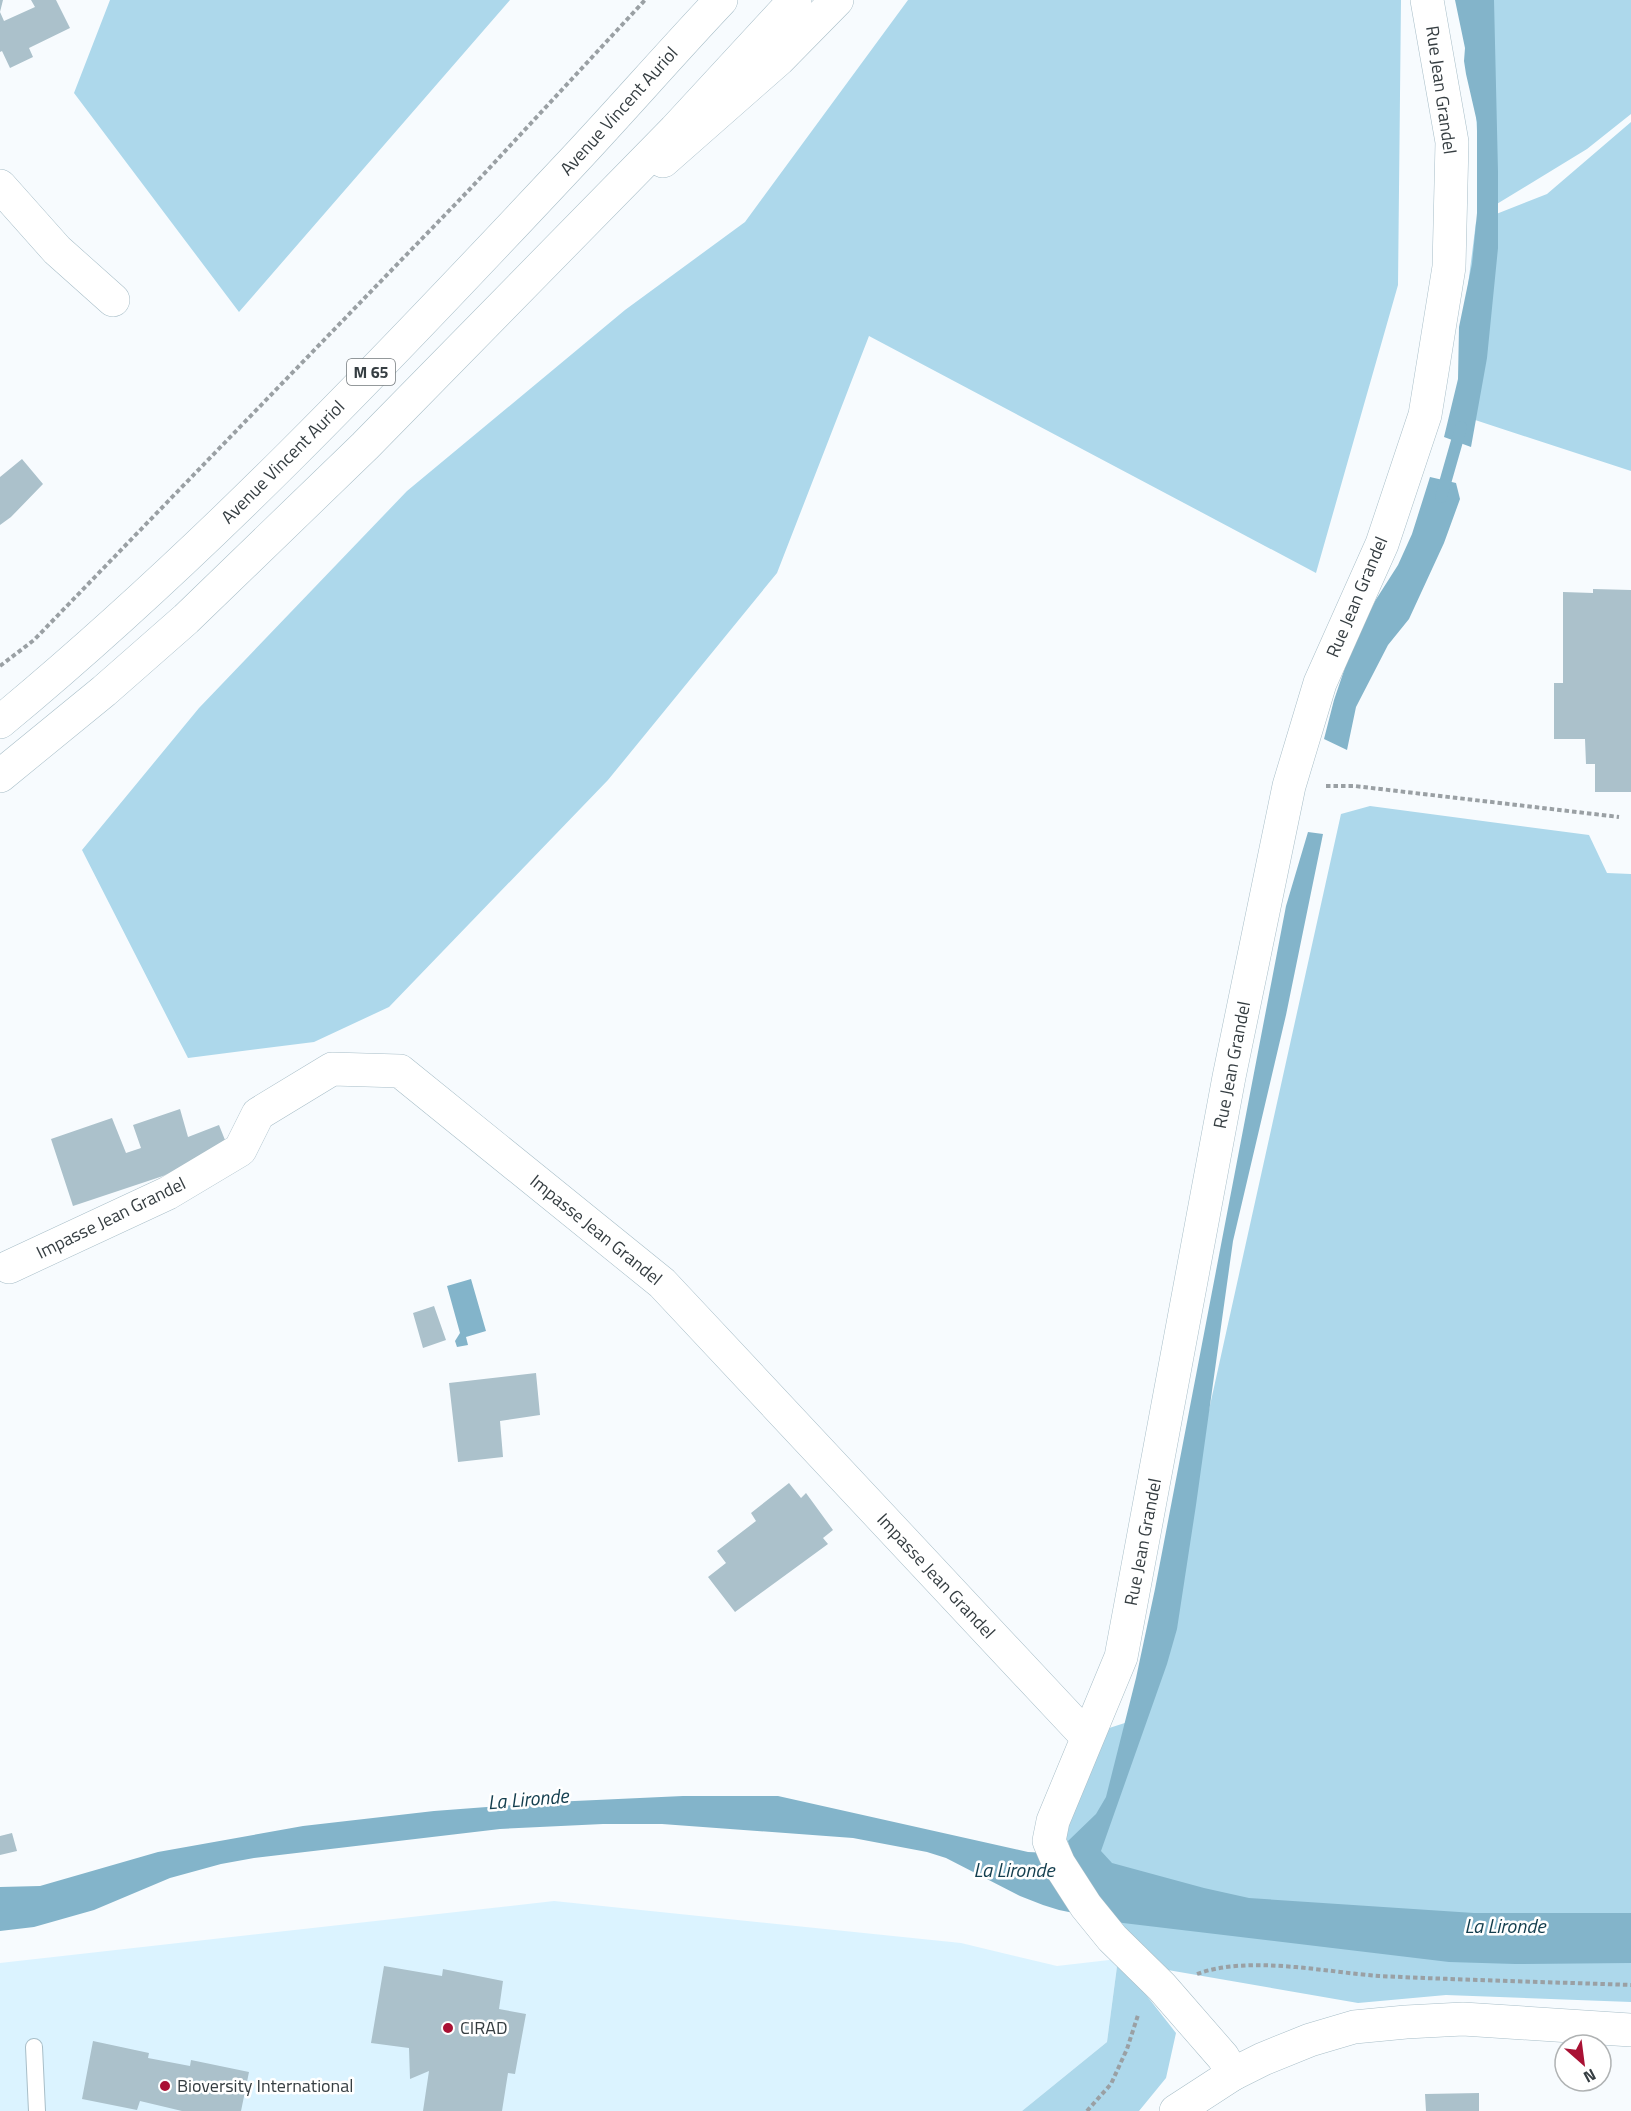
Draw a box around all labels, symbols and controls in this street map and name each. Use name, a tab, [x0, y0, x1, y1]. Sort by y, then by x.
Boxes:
street label: Rue Jean Grandel	[1419, 24, 1464, 156]
street label: Avenue Vincent Auriol	[553, 40, 684, 181]
road number: M 65	[347, 359, 395, 385]
street label: Avenue Vincent Auriol	[215, 394, 351, 530]
street label: Rue Jean Grandel	[1319, 532, 1394, 662]
street label: Rue Jean Grandel	[1206, 999, 1257, 1131]
street label: Impasse Jean Grandel	[524, 1168, 668, 1292]
street label: Impasse Jean Grandel	[31, 1170, 190, 1265]
street label: Rue Jean Grandel	[1117, 1476, 1168, 1608]
street label: Impasse Jean Grandel	[871, 1507, 1002, 1645]
water label: La Lironde	[486, 1779, 571, 1817]
water label: La Lironde	[974, 1854, 1056, 1885]
water label: La Lironde	[1465, 1910, 1547, 1941]
place label: CIRAD	[460, 2014, 508, 2041]
marker: CIRAD	[441, 2021, 455, 2035]
north arrow	[1553, 2033, 1613, 2093]
text: N	[1580, 2063, 1601, 2089]
place label: Bioversity International	[177, 2072, 353, 2099]
marker: Bioversity International	[158, 2079, 172, 2093]

